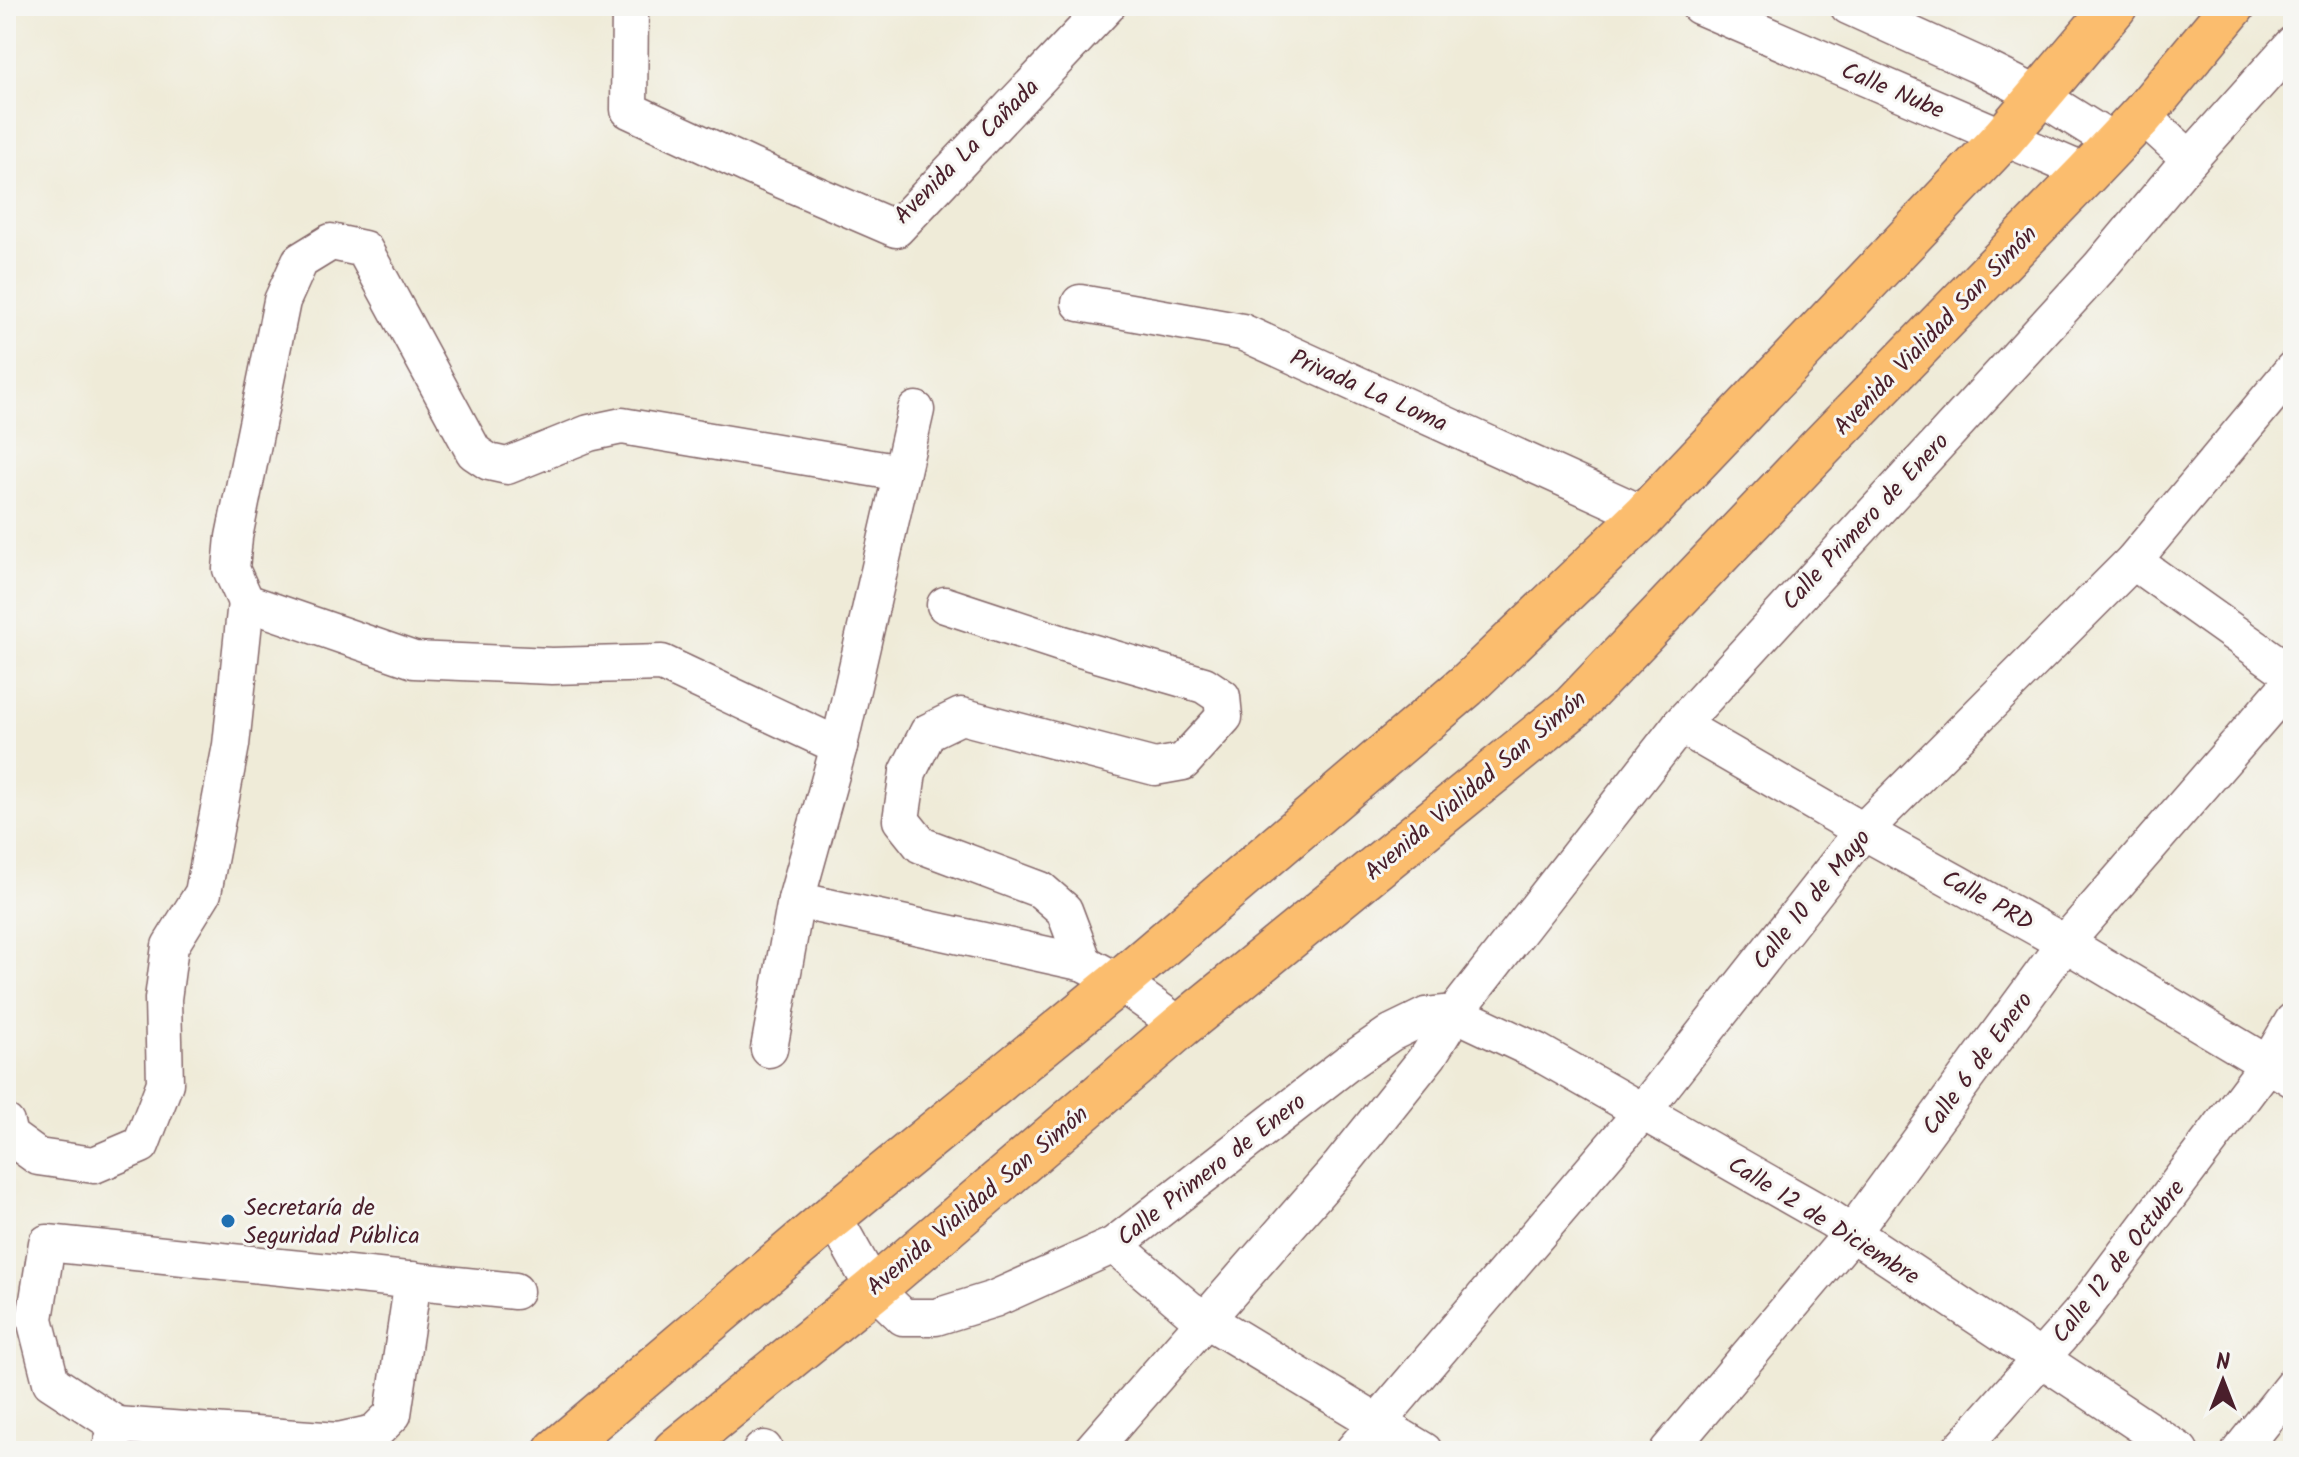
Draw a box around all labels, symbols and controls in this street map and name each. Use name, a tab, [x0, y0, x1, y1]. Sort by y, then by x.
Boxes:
street label: Calle Nube	[1835, 52, 1950, 131]
street label: Avenida La Cañada	[885, 70, 1049, 234]
street label: Avenida Vialidad San Simón	[1825, 217, 2048, 446]
street label: Privada La Loma	[1283, 339, 1454, 444]
street label: Calle Primero de Enero	[1773, 424, 1959, 620]
street label: Avenida Vialidad San Simón	[1356, 681, 1596, 891]
street label: Calle 10 de Mayo	[1743, 821, 1881, 979]
street label: Calle PRD	[1934, 860, 2041, 943]
street label: Calle 6 de Enero	[1913, 984, 2044, 1144]
street label: Calle Primero de Enero	[1109, 1083, 1315, 1257]
street label: Avenida Vialidad San Simón	[858, 1096, 1098, 1306]
street label: Calle 12 de Diciembre	[1720, 1146, 1927, 1296]
street label: Calle 12 de Octubre	[2043, 1171, 2196, 1352]
place label: Secretaría de Seguridad Pública	[244, 1189, 420, 1256]
marker: Secretaría de Seguridad Pública	[219, 1212, 237, 1230]
north arrow	[2183, 1341, 2263, 1421]
text: N	[2216, 1346, 2230, 1381]

